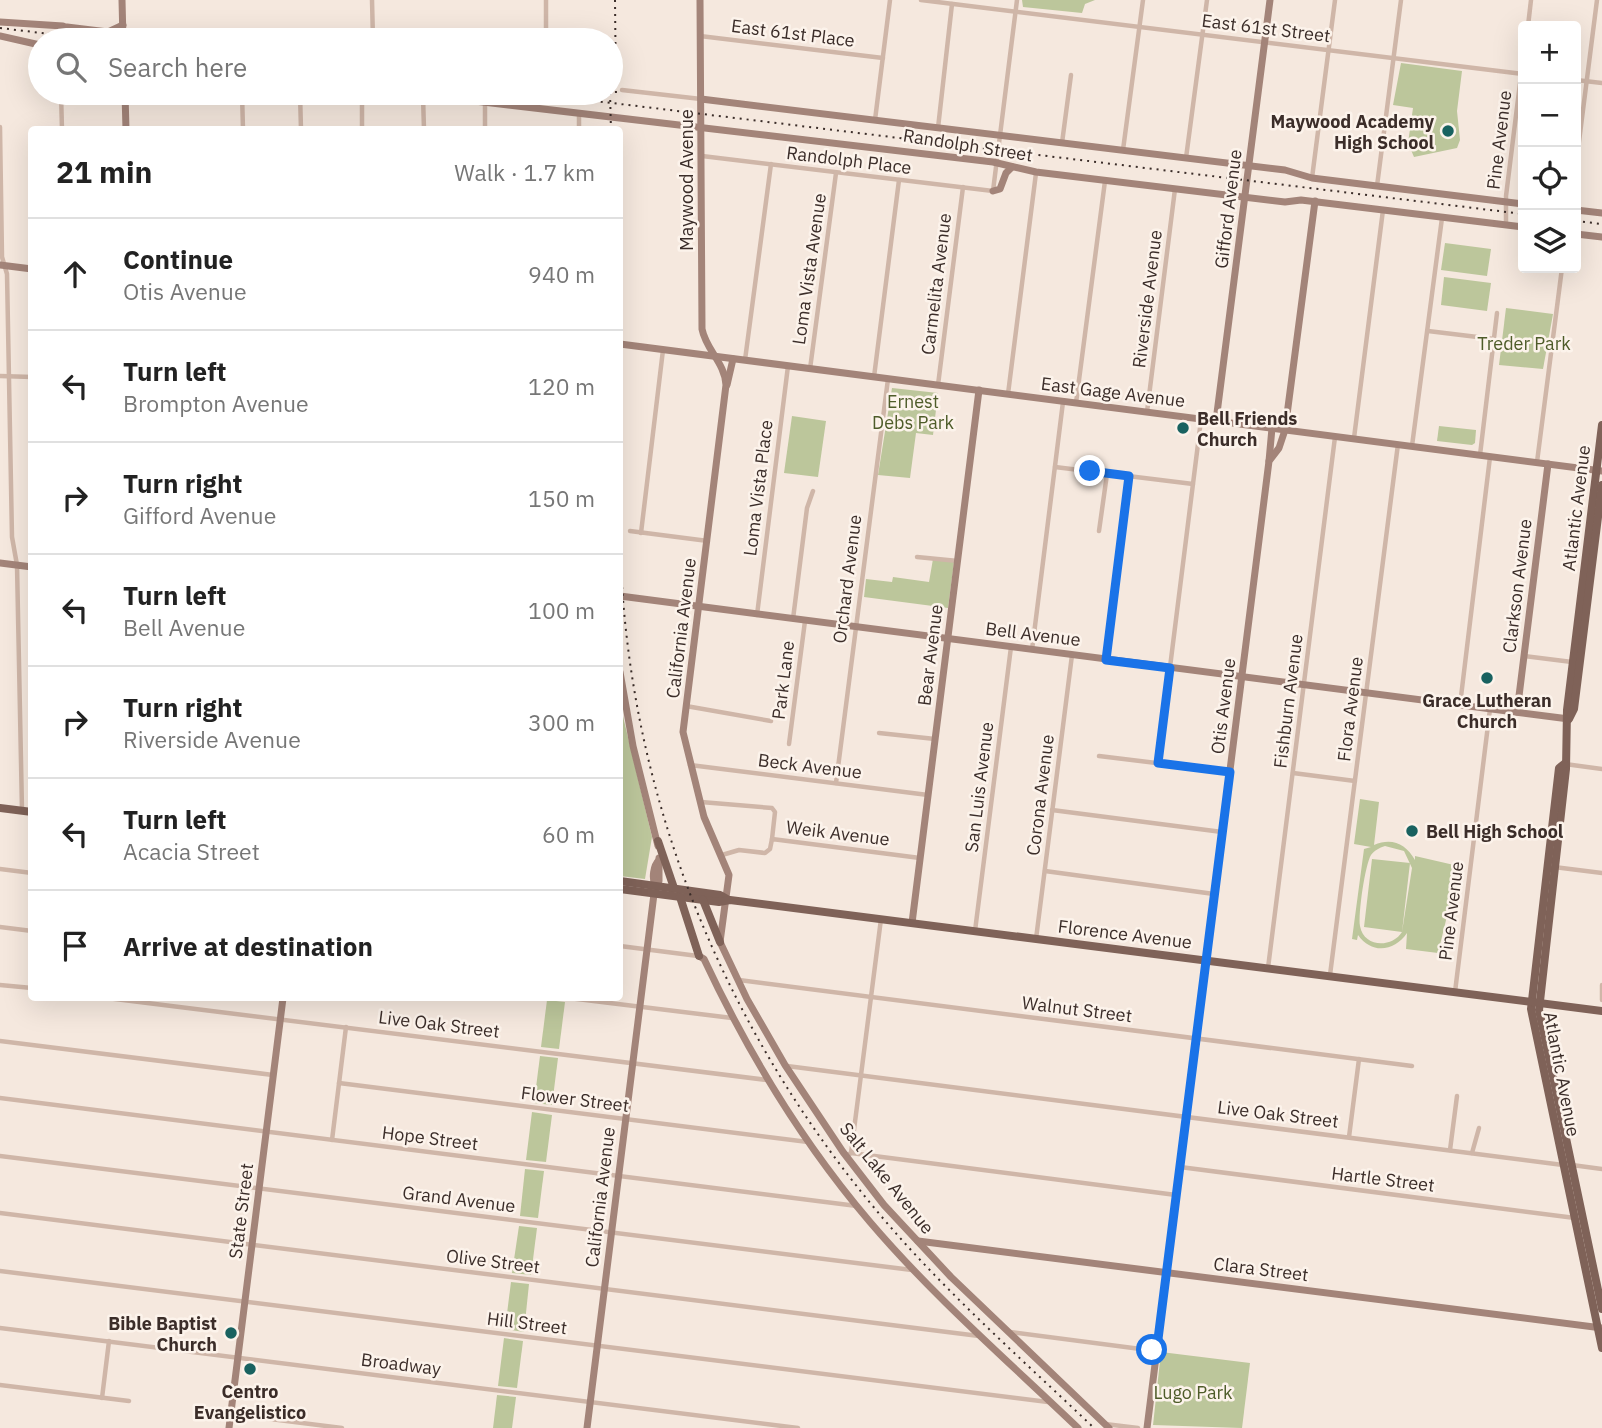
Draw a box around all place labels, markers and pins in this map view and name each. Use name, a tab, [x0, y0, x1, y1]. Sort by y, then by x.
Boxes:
place label: Maywood Academy High School	[1271, 110, 1435, 154]
marker: Maywood Academy High School	[1440, 123, 1456, 139]
place label: Bell Friends Church	[1197, 407, 1297, 451]
marker: Bell Friends Church	[1175, 420, 1191, 436]
marker: Grace Lutheran Church	[1479, 670, 1495, 686]
place label: Grace Lutheran Church	[1422, 689, 1552, 733]
place label: Bell High School	[1426, 820, 1564, 843]
marker: Bell High School	[1404, 823, 1420, 839]
place label: Bible Baptist Church	[108, 1312, 217, 1356]
marker: Bible Baptist Church	[223, 1325, 239, 1341]
marker: Centro Evangelistico	[242, 1361, 258, 1377]
place label: Centro Evangelistico	[194, 1380, 306, 1424]

